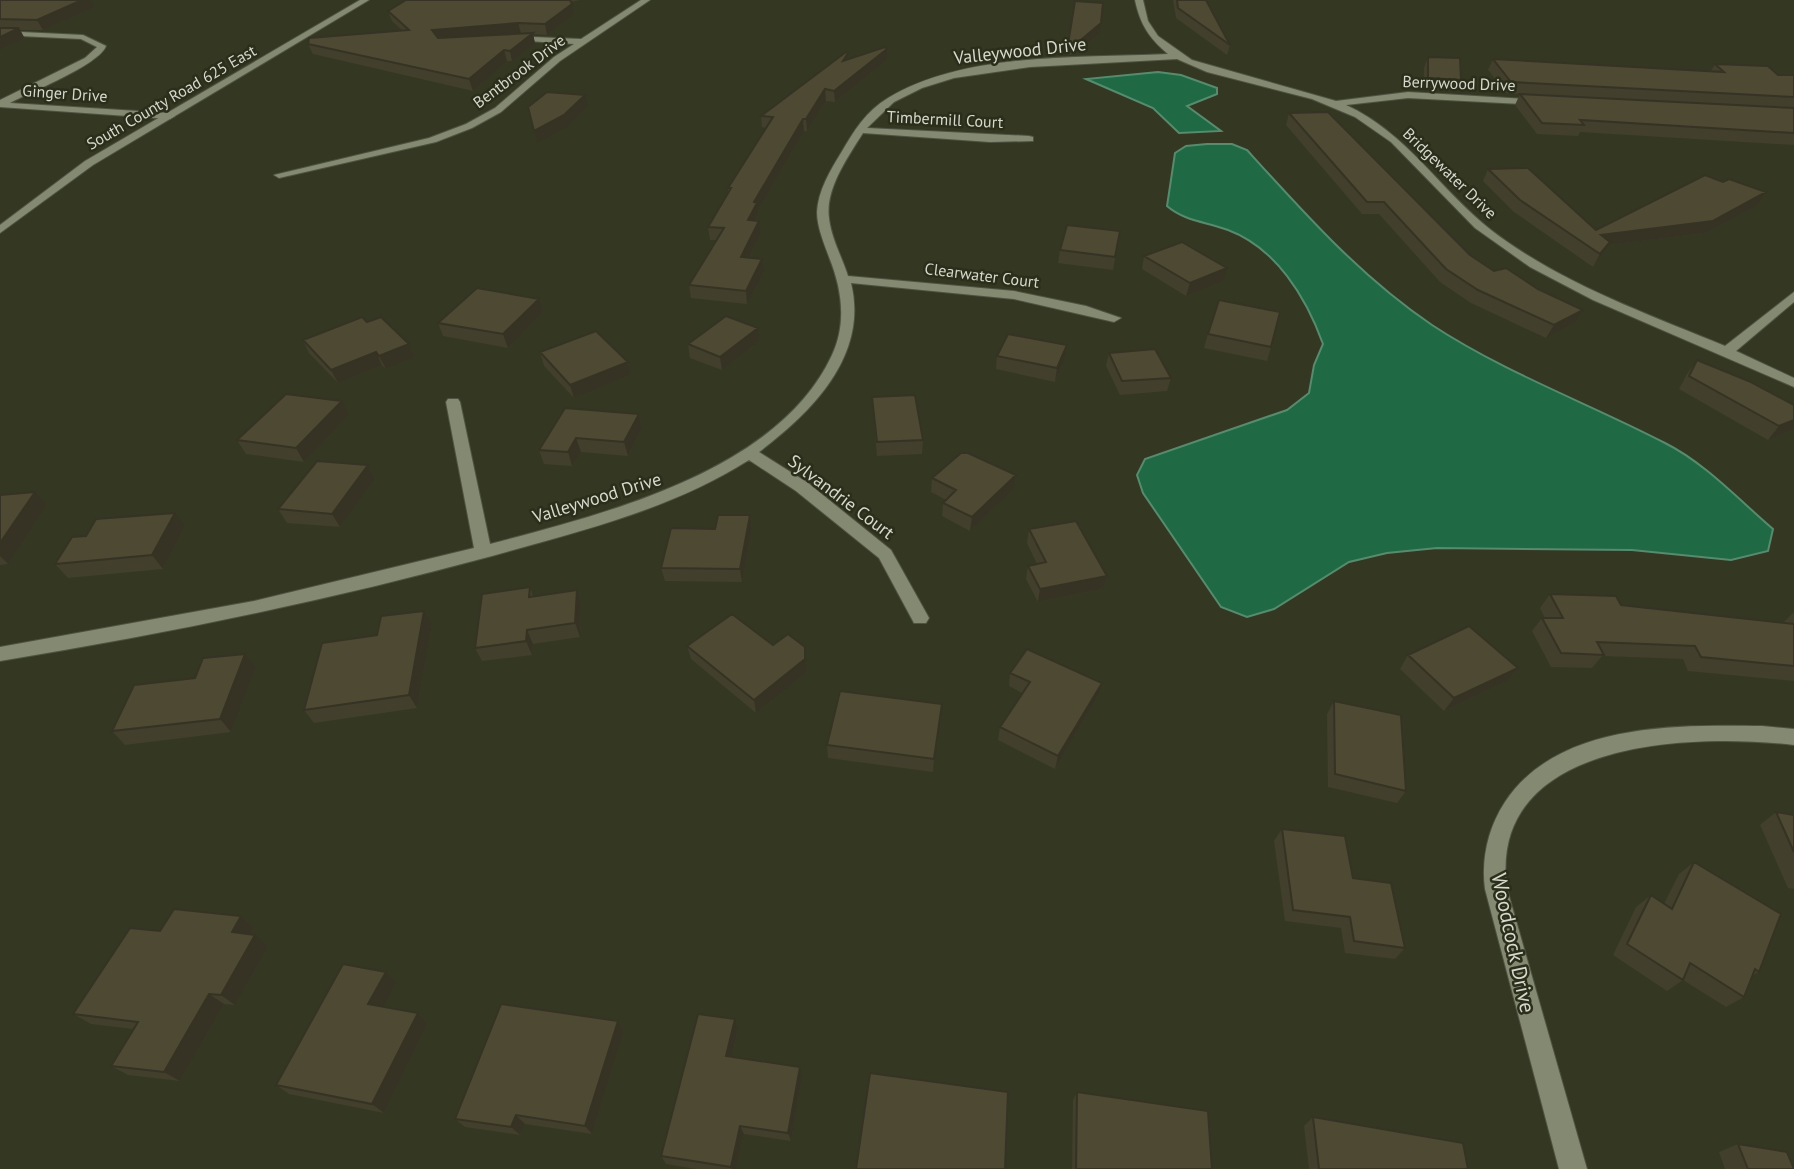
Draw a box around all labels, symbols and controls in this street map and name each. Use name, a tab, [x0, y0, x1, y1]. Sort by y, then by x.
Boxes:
street label: Bentbrook Drive	[469, 30, 569, 112]
street label: Valleywood Drive	[952, 32, 1087, 69]
street label: South County Road 625 East	[83, 40, 260, 154]
street label: Berrywood Drive	[1402, 71, 1516, 95]
street label: Ginger Drive	[22, 80, 108, 106]
street label: Timbermill Court	[886, 106, 1004, 132]
street label: Bridgewater Drive	[1399, 123, 1501, 223]
street label: Clearwater Court	[924, 258, 1041, 292]
street label: Sylvandrie Court	[784, 449, 899, 544]
street label: Valleywood Drive	[529, 467, 664, 528]
street label: Woodcock Drive	[1486, 871, 1541, 1015]

